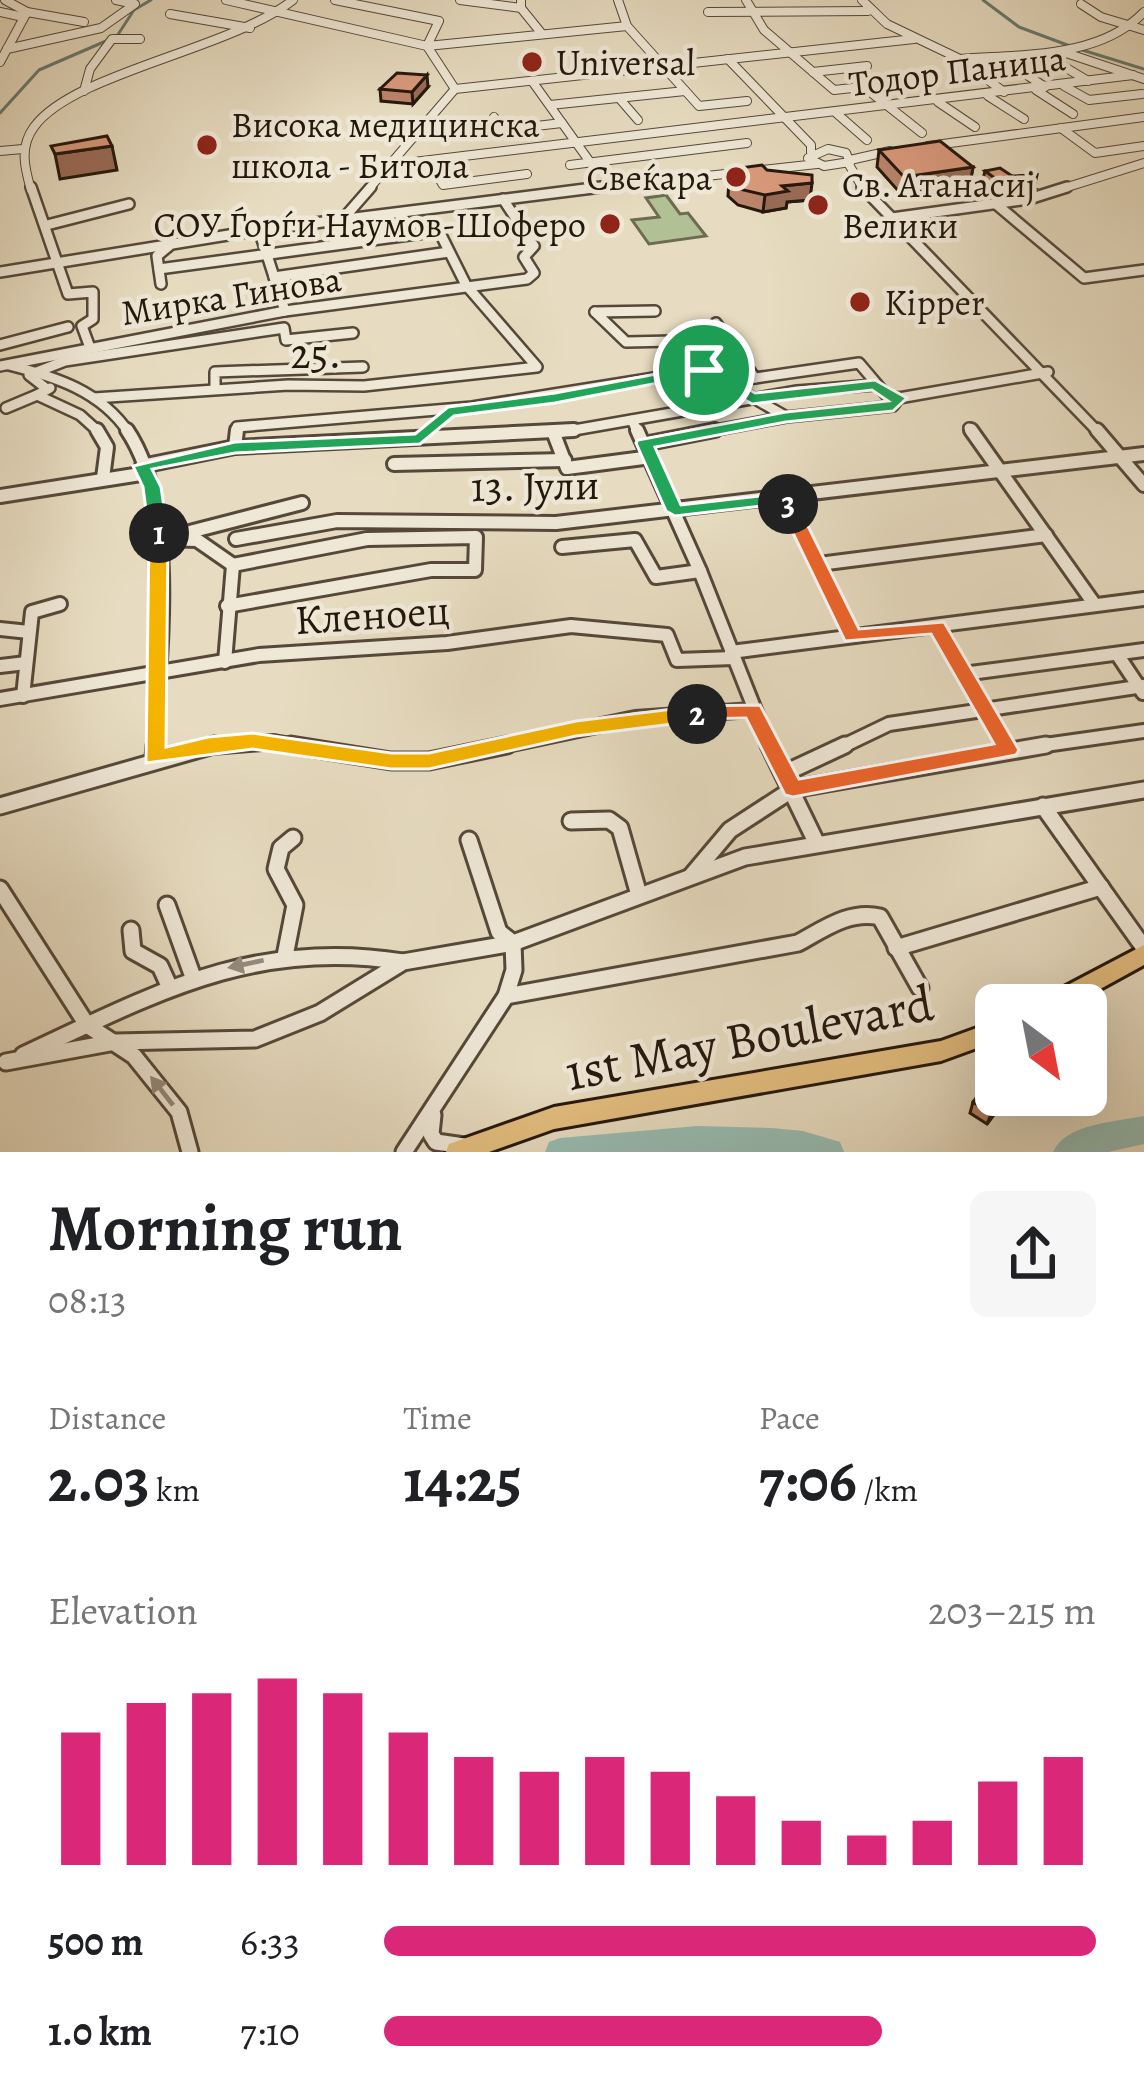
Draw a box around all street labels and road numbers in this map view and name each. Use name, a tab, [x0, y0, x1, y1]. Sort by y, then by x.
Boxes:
street label: Тодор Паница	[846, 33, 1069, 108]
street label: Мирка Гинова	[118, 254, 345, 337]
street label: 25.	[291, 325, 341, 382]
street label: 13. Јули	[470, 456, 600, 515]
street label: Кленоец	[293, 581, 451, 648]
street label: 1st May Boulevard	[559, 968, 940, 1108]

